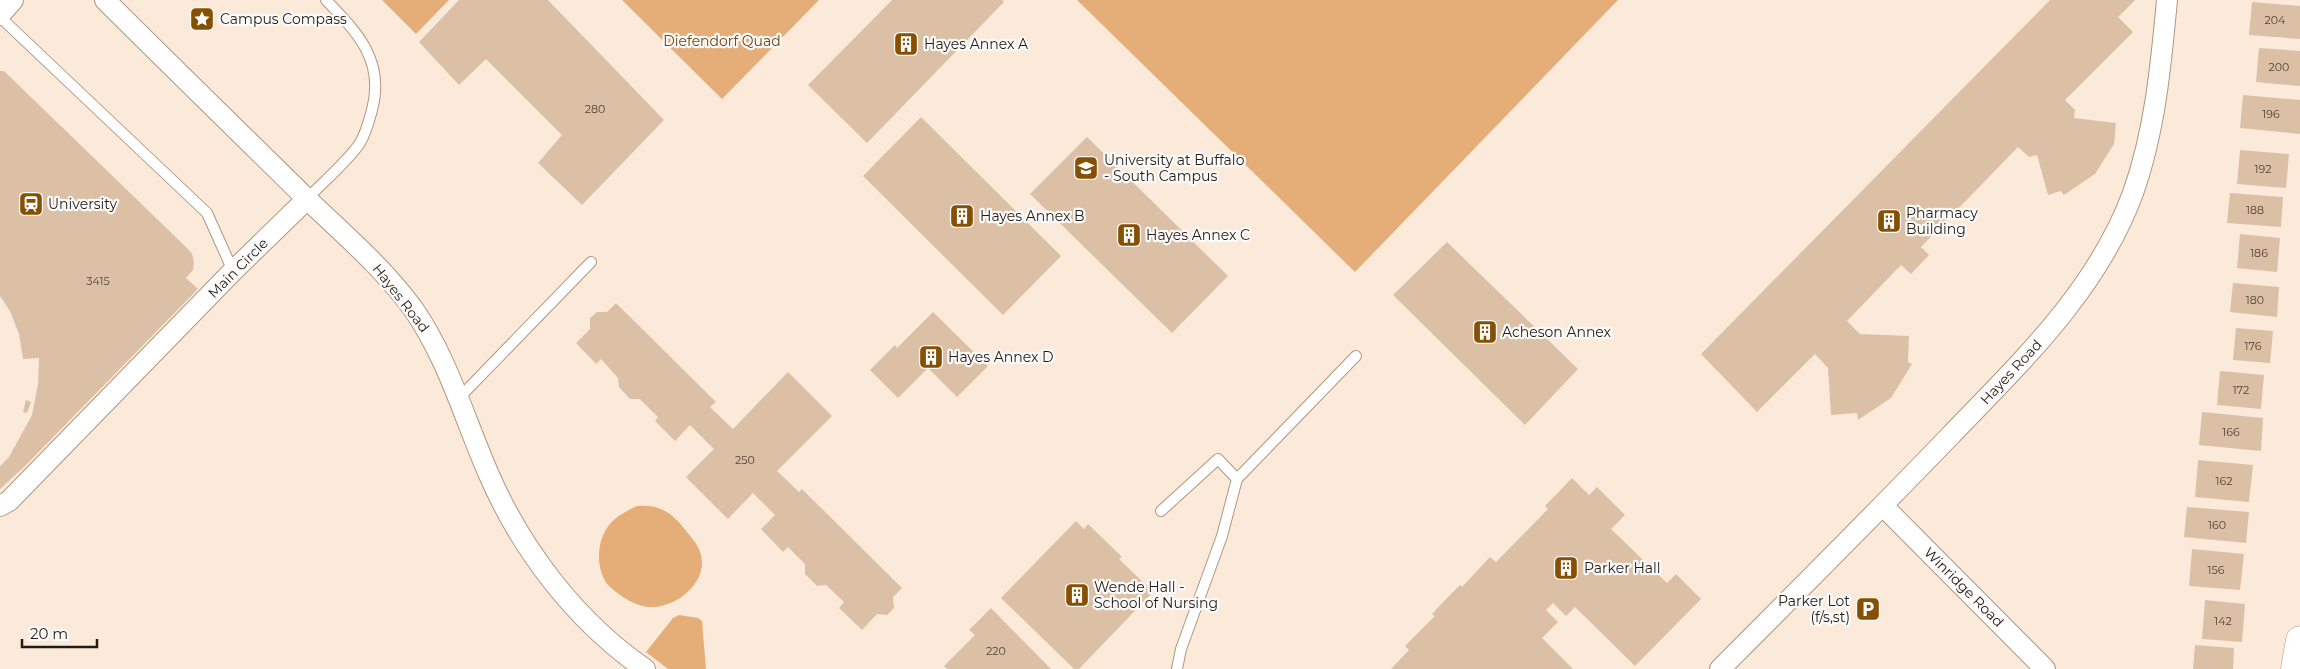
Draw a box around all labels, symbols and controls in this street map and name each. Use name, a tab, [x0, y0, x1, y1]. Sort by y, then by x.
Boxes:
place icon: Campus Compass	[189, 6, 215, 32]
place label: Campus Compass	[220, 10, 347, 28]
house number: 204	[2265, 13, 2286, 27]
building icon: Hayes Annex A	[893, 31, 919, 57]
park label: Diefendorf Quad	[663, 32, 781, 50]
place label: Hayes Annex A	[924, 35, 1029, 53]
house number: 200	[2269, 60, 2289, 74]
house number: 280	[585, 102, 605, 116]
house number: 196	[2262, 107, 2280, 121]
place label: University at Buffalo - South Campus	[1104, 151, 1245, 185]
school or university icon: University at Buffalo - South Campus	[1073, 155, 1099, 181]
house number: 192	[2255, 162, 2271, 176]
station icon: University	[18, 191, 44, 217]
place label: University	[48, 195, 117, 213]
building icon: Hayes Annex B	[949, 203, 975, 229]
house number: 188	[2246, 203, 2264, 217]
place label: Pharmacy Building	[1906, 204, 1978, 238]
place label: Hayes Annex B	[980, 207, 1085, 225]
building icon: Pharmacy Building	[1876, 208, 1902, 234]
building icon: Hayes Annex C	[1116, 222, 1142, 248]
place label: Hayes Annex C	[1146, 226, 1250, 244]
street label: Main Circle	[204, 234, 272, 302]
house number: 186	[2250, 246, 2268, 260]
street label: Hayes Road	[369, 260, 433, 336]
house number: 3415	[86, 274, 110, 288]
house number: 180	[2246, 293, 2264, 307]
building icon: Acheson Annex	[1472, 319, 1498, 345]
place label: Acheson Annex	[1502, 323, 1612, 341]
street label: Hayes Road	[1976, 336, 2046, 408]
house number: 176	[2245, 339, 2262, 353]
building icon: Hayes Annex D	[918, 344, 944, 370]
place label: Hayes Annex D	[948, 348, 1054, 366]
house number: 172	[2233, 383, 2249, 397]
house number: 166	[2222, 425, 2240, 439]
house number: 250	[735, 453, 755, 467]
house number: 162	[2216, 474, 2232, 488]
house number: 160	[2208, 518, 2226, 532]
street label: Winridge Road	[1920, 543, 2008, 631]
building icon: Parker Hall	[1553, 555, 1579, 581]
place label: Parker Hall	[1584, 559, 1661, 577]
house number: 156	[2208, 563, 2225, 577]
place label: Wende Hall - School of Nursing	[1094, 578, 1218, 612]
building icon: Wende Hall - School of Nursing	[1064, 582, 1090, 608]
place label: Parker Lot (f/s,st)	[1778, 592, 1850, 626]
parking icon: Parker Lot (f/s,st)	[1855, 596, 1881, 622]
house number: 142	[2214, 614, 2232, 628]
scale bar	[22, 616, 98, 648]
text: 20 m	[30, 624, 68, 643]
house number: 220	[986, 644, 1006, 658]

